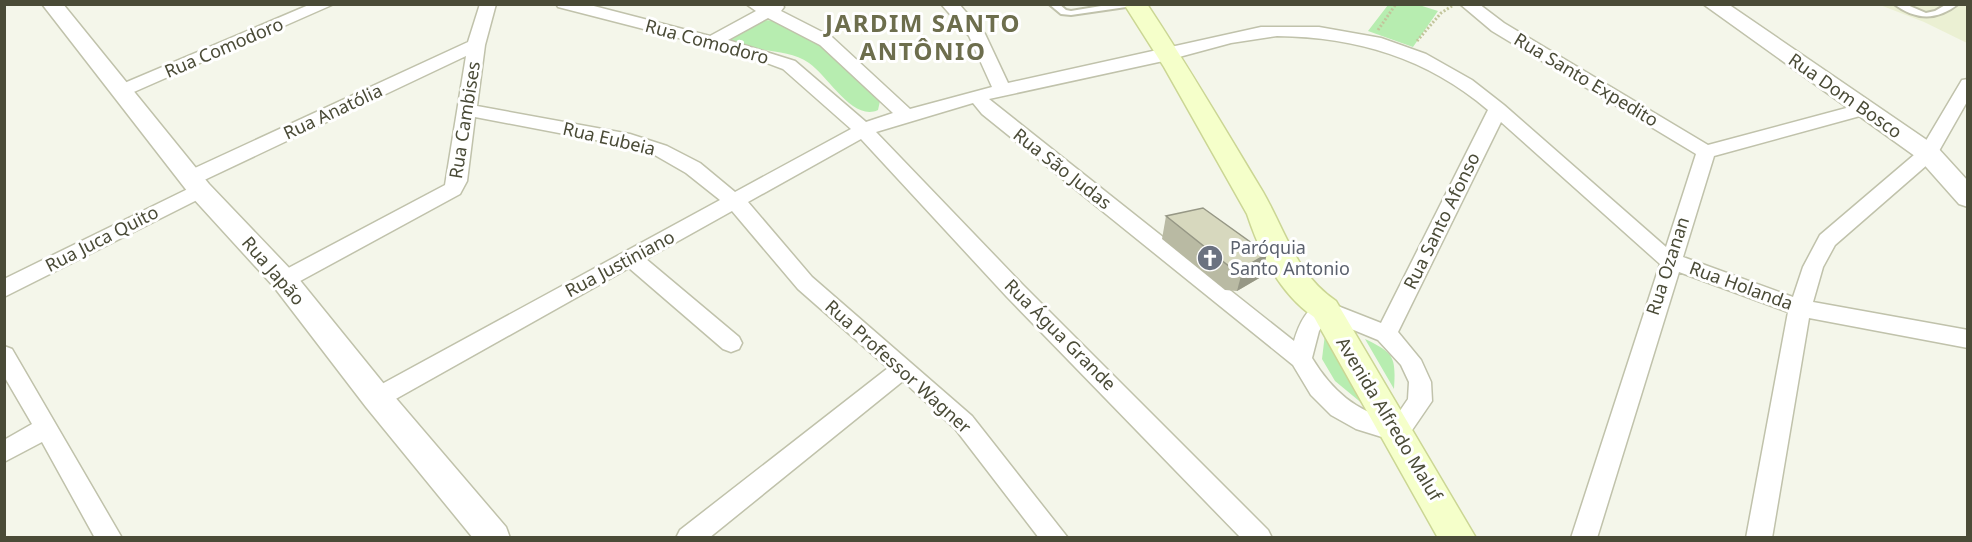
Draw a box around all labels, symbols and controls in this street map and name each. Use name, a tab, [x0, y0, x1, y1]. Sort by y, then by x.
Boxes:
district label: JARDIM SANTO ANTÔNIO	[823, 6, 1021, 67]
street label: Rua Comodoro	[160, 11, 287, 83]
street label: Rua Comodoro	[643, 13, 772, 69]
street label: Rua Santo Expedito	[1510, 27, 1663, 132]
street label: Rua Dom Bosco	[1784, 47, 1907, 143]
street label: Rua Cambises	[443, 59, 485, 180]
street label: Rua Anatólia	[279, 78, 386, 144]
street label: Rua Eubeia	[561, 116, 658, 160]
street label: Rua São Judas	[1009, 122, 1117, 214]
street label: Rua Santo Afonso	[1398, 148, 1485, 293]
street label: Rua Juca Quito	[41, 199, 162, 277]
street label: Rua Ozanan	[1640, 213, 1694, 318]
street label: Rua Justiniano	[561, 224, 678, 302]
street label: Rua Japão	[237, 231, 310, 310]
place label: Paróquia Santo Antonio	[1230, 235, 1350, 280]
church icon: Paróquia Santo Antonio	[1195, 243, 1225, 273]
street label: Rua Holanda	[1686, 255, 1796, 315]
street label: Rua Água Grande	[1000, 273, 1122, 395]
street label: Rua Professor Wagner	[820, 294, 977, 439]
street label: Avenida Alfredo Maluf	[1331, 332, 1449, 505]

